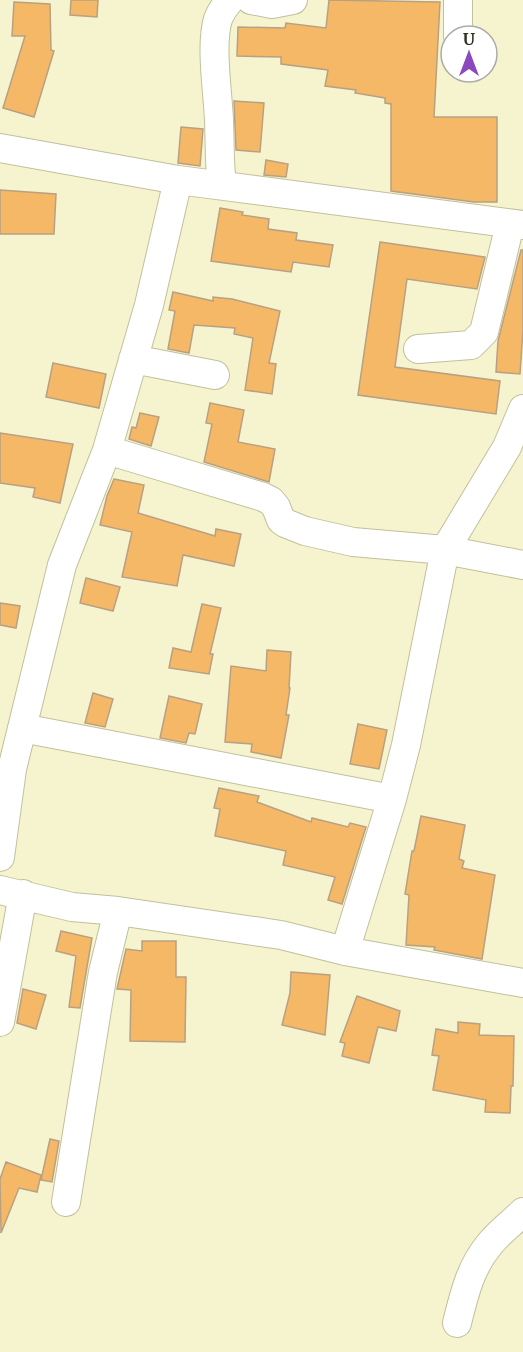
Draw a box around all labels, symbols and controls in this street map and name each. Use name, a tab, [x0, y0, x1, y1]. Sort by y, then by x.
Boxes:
north arrow	[439, 24, 499, 84]
text: U	[463, 29, 475, 49]

